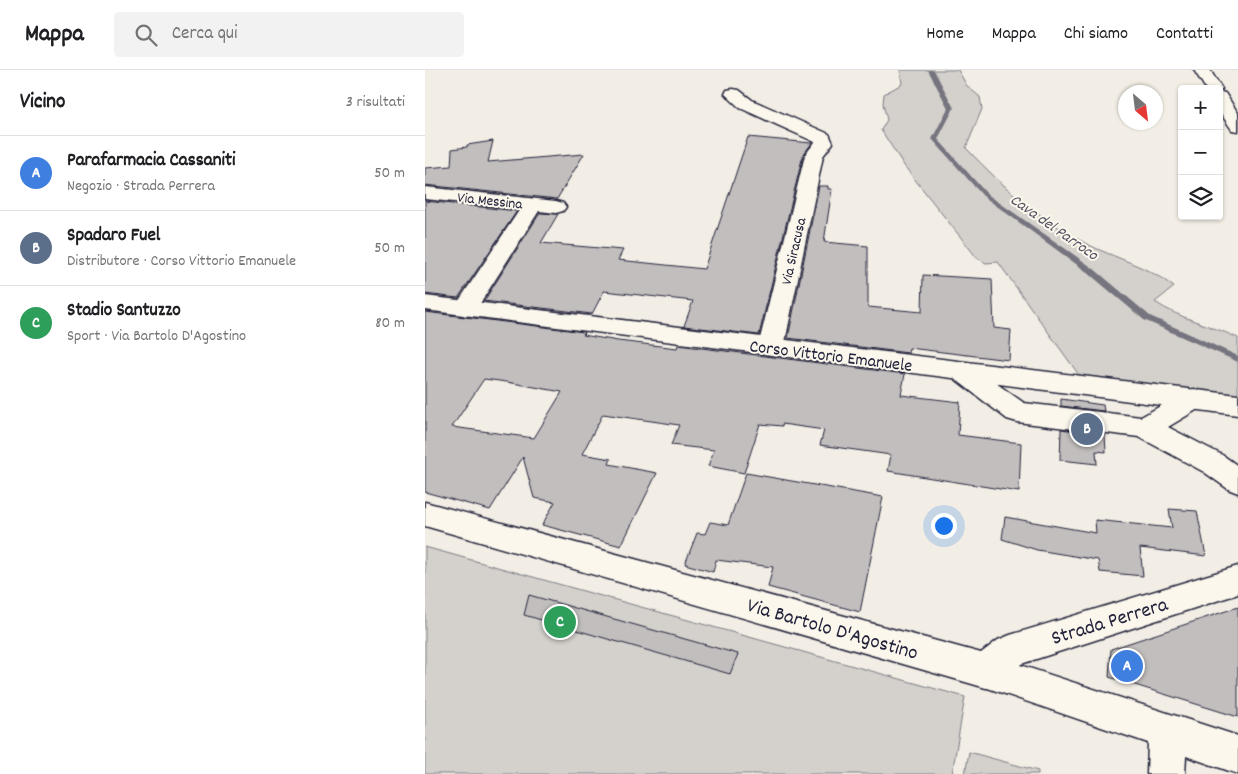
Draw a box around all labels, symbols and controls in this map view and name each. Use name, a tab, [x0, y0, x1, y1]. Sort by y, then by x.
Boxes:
search box	[114, 12, 464, 57]
text: Mappa	[25, 18, 84, 52]
icon: search	[132, 21, 160, 49]
text: Cerca qui	[172, 21, 238, 48]
text: Home	[926, 22, 964, 47]
text: Mappa	[992, 22, 1036, 47]
text: Chi siamo	[1064, 22, 1128, 47]
text: Contatti	[1156, 22, 1213, 47]
north arrow	[1118, 85, 1163, 130]
map controls	[1178, 85, 1223, 220]
button: +	[1178, 85, 1223, 130]
text: Vicino	[20, 88, 65, 118]
text: 3 risultati	[346, 91, 405, 114]
button: −	[1178, 130, 1223, 175]
text: Parafarmacia Cassaniti	[67, 148, 235, 175]
text: A	[32, 162, 40, 185]
text: 50 m	[374, 162, 405, 185]
text: Negozio · Strada Perrera	[67, 175, 215, 198]
button: layers	[1178, 175, 1223, 220]
street label: Via Messina	[456, 188, 524, 216]
water label: Cava del Parroco	[1005, 189, 1103, 267]
street label: Via Siracusa	[777, 215, 814, 287]
text: Spadaro Fuel	[67, 223, 160, 250]
text: B	[32, 237, 40, 260]
text: 50 m	[374, 237, 405, 260]
text: Distributore · Corso Vittorio Emanuele	[67, 250, 296, 273]
text: Stadio Santuzzo	[67, 298, 181, 325]
text: C	[32, 312, 40, 335]
text: 80 m	[375, 312, 405, 335]
text: Sport · Via Bartolo D'Agostino	[67, 325, 246, 348]
street label: Corso Vittorio Emanuele	[748, 335, 914, 380]
pin: B	[1071, 410, 1103, 448]
your location	[931, 513, 957, 539]
street label: Strada Perrera	[1048, 591, 1173, 655]
street label: Via Bartolo D'Agostino	[743, 592, 921, 670]
pin: C	[544, 603, 576, 641]
pin: A	[1111, 647, 1143, 685]

